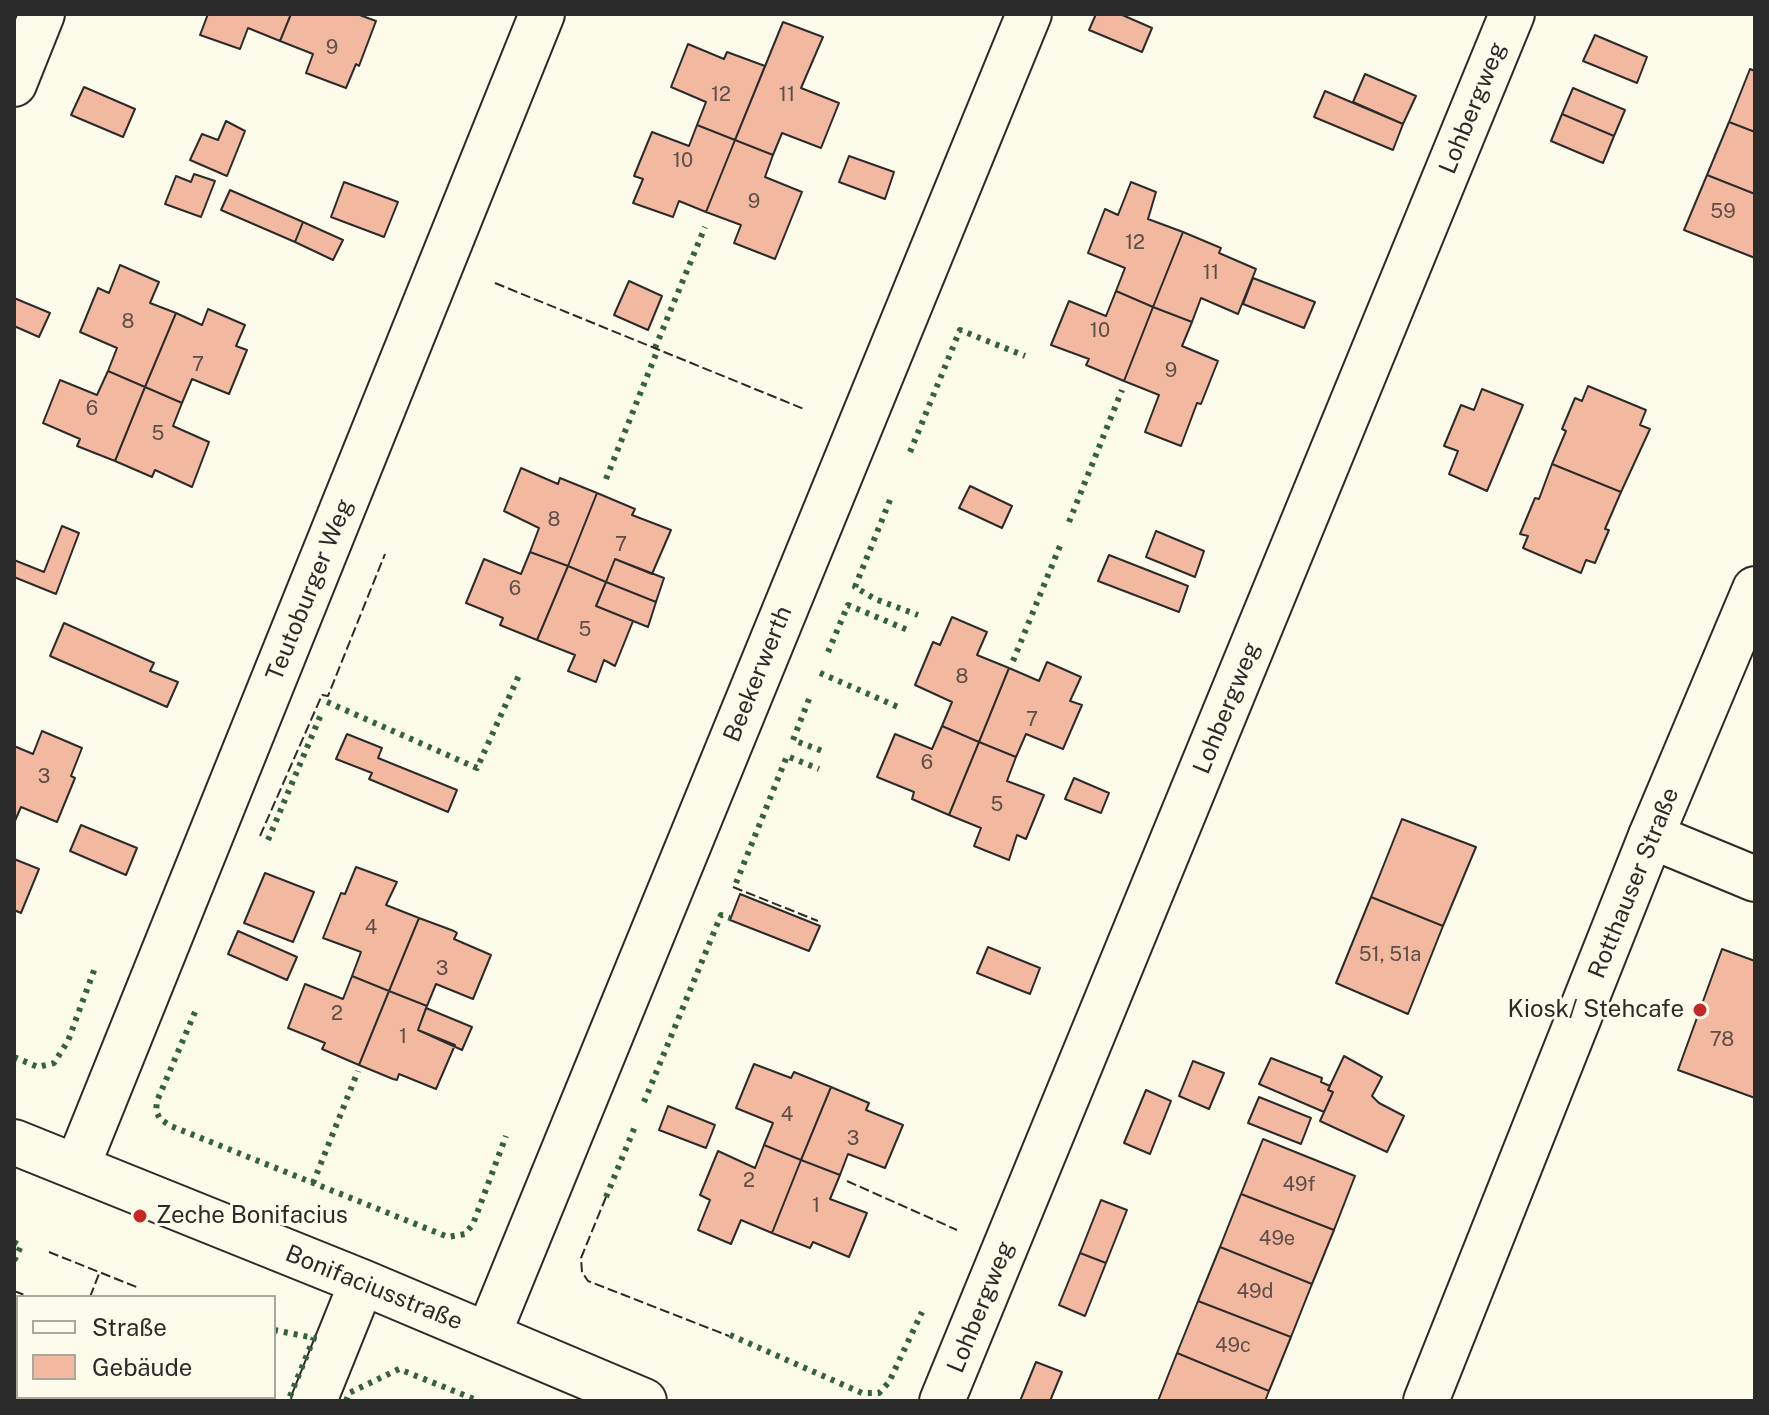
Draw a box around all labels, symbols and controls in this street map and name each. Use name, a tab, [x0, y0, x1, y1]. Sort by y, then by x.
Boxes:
house number: 9	[326, 36, 338, 60]
street label: Lohbergweg	[1434, 38, 1512, 178]
house number: 12	[711, 83, 731, 107]
house number: 11	[779, 83, 795, 107]
house number: 10	[673, 149, 693, 173]
house number: 9	[748, 190, 760, 214]
house number: 59	[1710, 200, 1736, 224]
house number: 12	[1125, 231, 1145, 255]
house number: 11	[1203, 261, 1219, 285]
house number: 8	[122, 310, 134, 334]
house number: 10	[1090, 319, 1110, 343]
house number: 7	[192, 353, 204, 377]
house number: 9	[1165, 359, 1177, 383]
house number: 6	[86, 397, 98, 421]
house number: 5	[152, 422, 164, 446]
street label: Teutoburger Weg	[260, 495, 360, 685]
house number: 8	[548, 508, 560, 532]
house number: 7	[615, 533, 627, 557]
house number: 6	[509, 577, 521, 601]
street label: Beekerwerth	[718, 602, 798, 746]
house number: 5	[579, 618, 591, 642]
street label: Lohbergweg	[1188, 638, 1266, 778]
house number: 8	[956, 665, 968, 689]
house number: 7	[1026, 708, 1038, 732]
house number: 6	[921, 751, 933, 775]
house number: 3	[38, 765, 50, 789]
street label: Rotthauser Straße	[1583, 783, 1685, 983]
house number: 5	[991, 793, 1003, 817]
house number: 4	[365, 916, 377, 940]
house number: 51, 51a	[1359, 943, 1421, 967]
house number: 3	[436, 957, 448, 981]
place label: Kiosk/ Stehcafe	[1508, 996, 1684, 1024]
marker: Kiosk/ Stehcafe	[1691, 1001, 1709, 1019]
house number: 2	[331, 1002, 343, 1026]
house number: 1	[399, 1025, 407, 1049]
house number: 78	[1710, 1028, 1734, 1052]
house number: 4	[781, 1103, 793, 1127]
house number: 3	[847, 1127, 859, 1151]
house number: 2	[743, 1169, 755, 1193]
house number: 49f	[1283, 1173, 1315, 1197]
house number: 1	[812, 1194, 820, 1218]
place label: Zeche Bonifacius	[156, 1202, 348, 1230]
marker: Zeche Bonifacius	[131, 1207, 149, 1225]
house number: 49e	[1259, 1227, 1295, 1251]
street label: Lohbergweg	[942, 1237, 1020, 1377]
street label: Bonifaciusstraße	[281, 1239, 467, 1337]
house number: 49d	[1237, 1280, 1273, 1304]
legend	[16, 1295, 276, 1399]
text: Straße	[92, 1313, 167, 1341]
house number: 49c	[1215, 1334, 1251, 1358]
text: Gebäude	[92, 1353, 192, 1381]

